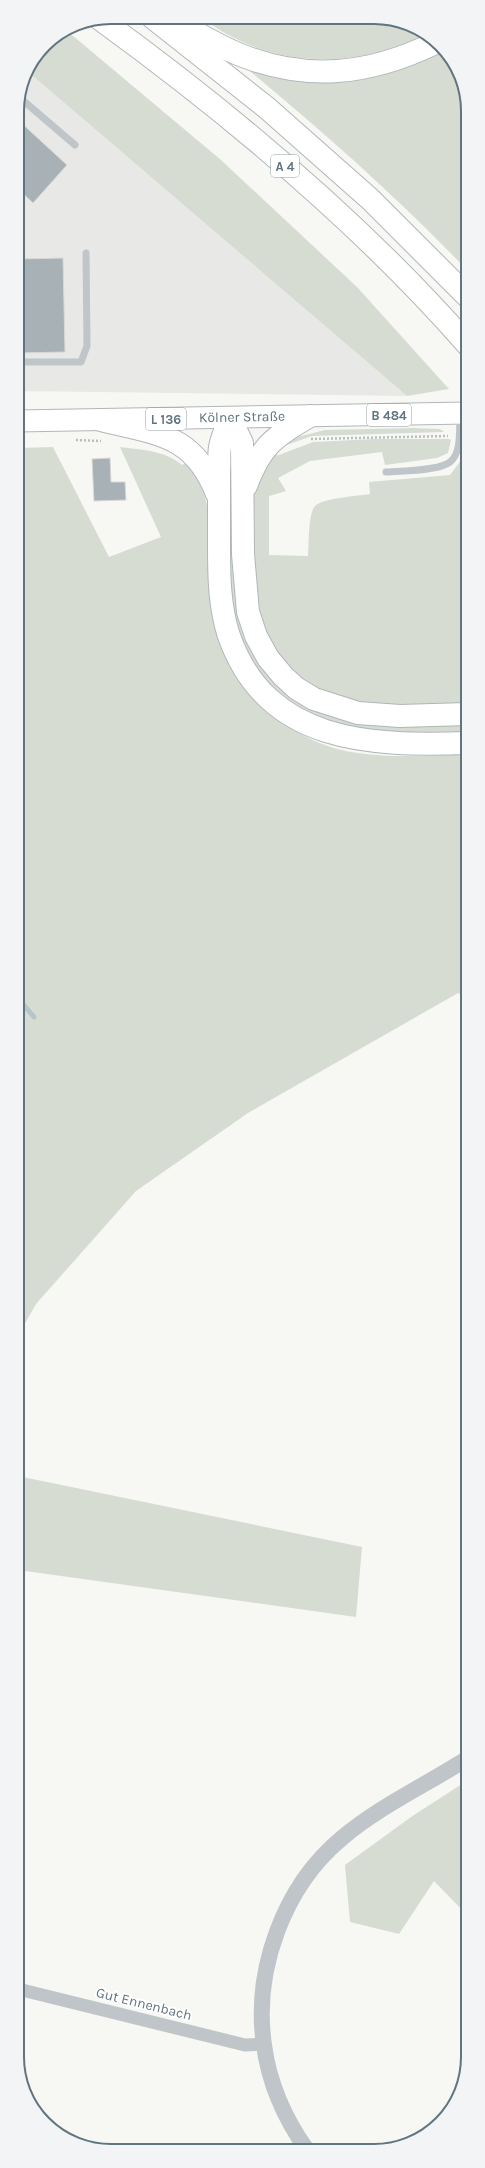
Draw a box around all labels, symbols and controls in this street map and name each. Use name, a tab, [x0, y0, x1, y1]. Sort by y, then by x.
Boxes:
road number: A 4	[271, 155, 299, 177]
road number: B 484	[367, 404, 411, 426]
road number: L 136	[146, 408, 186, 430]
street label: Kölner Straße	[199, 408, 285, 426]
street label: Gut Ennenbach	[94, 1984, 194, 2024]

